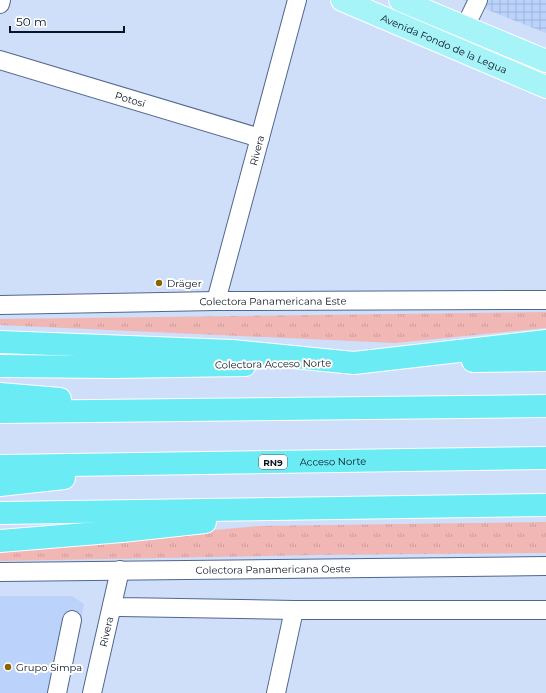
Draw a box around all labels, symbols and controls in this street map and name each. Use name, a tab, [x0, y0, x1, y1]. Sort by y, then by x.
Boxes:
scale bar	[10, 8, 124, 34]
street label: Avenida Fondo de la Legua	[379, 11, 509, 76]
text: 50 m	[16, 14, 47, 29]
street label: Potosí	[114, 88, 148, 110]
street label: Rivera	[246, 134, 267, 167]
place label: Dräger	[167, 277, 202, 290]
marker: Dräger	[154, 278, 164, 288]
street label: Colectora Panamericana Este	[199, 294, 347, 308]
street label: Colectora Acceso Norte	[215, 356, 331, 372]
street label: Acceso Norte	[300, 454, 366, 468]
road number: RN9	[259, 455, 287, 469]
street label: Colectora Panamericana Oeste	[195, 562, 351, 576]
street label: Rivera	[96, 615, 116, 648]
place label: Grupo Simpa	[16, 661, 82, 674]
marker: Grupo Simpa	[3, 662, 13, 672]

